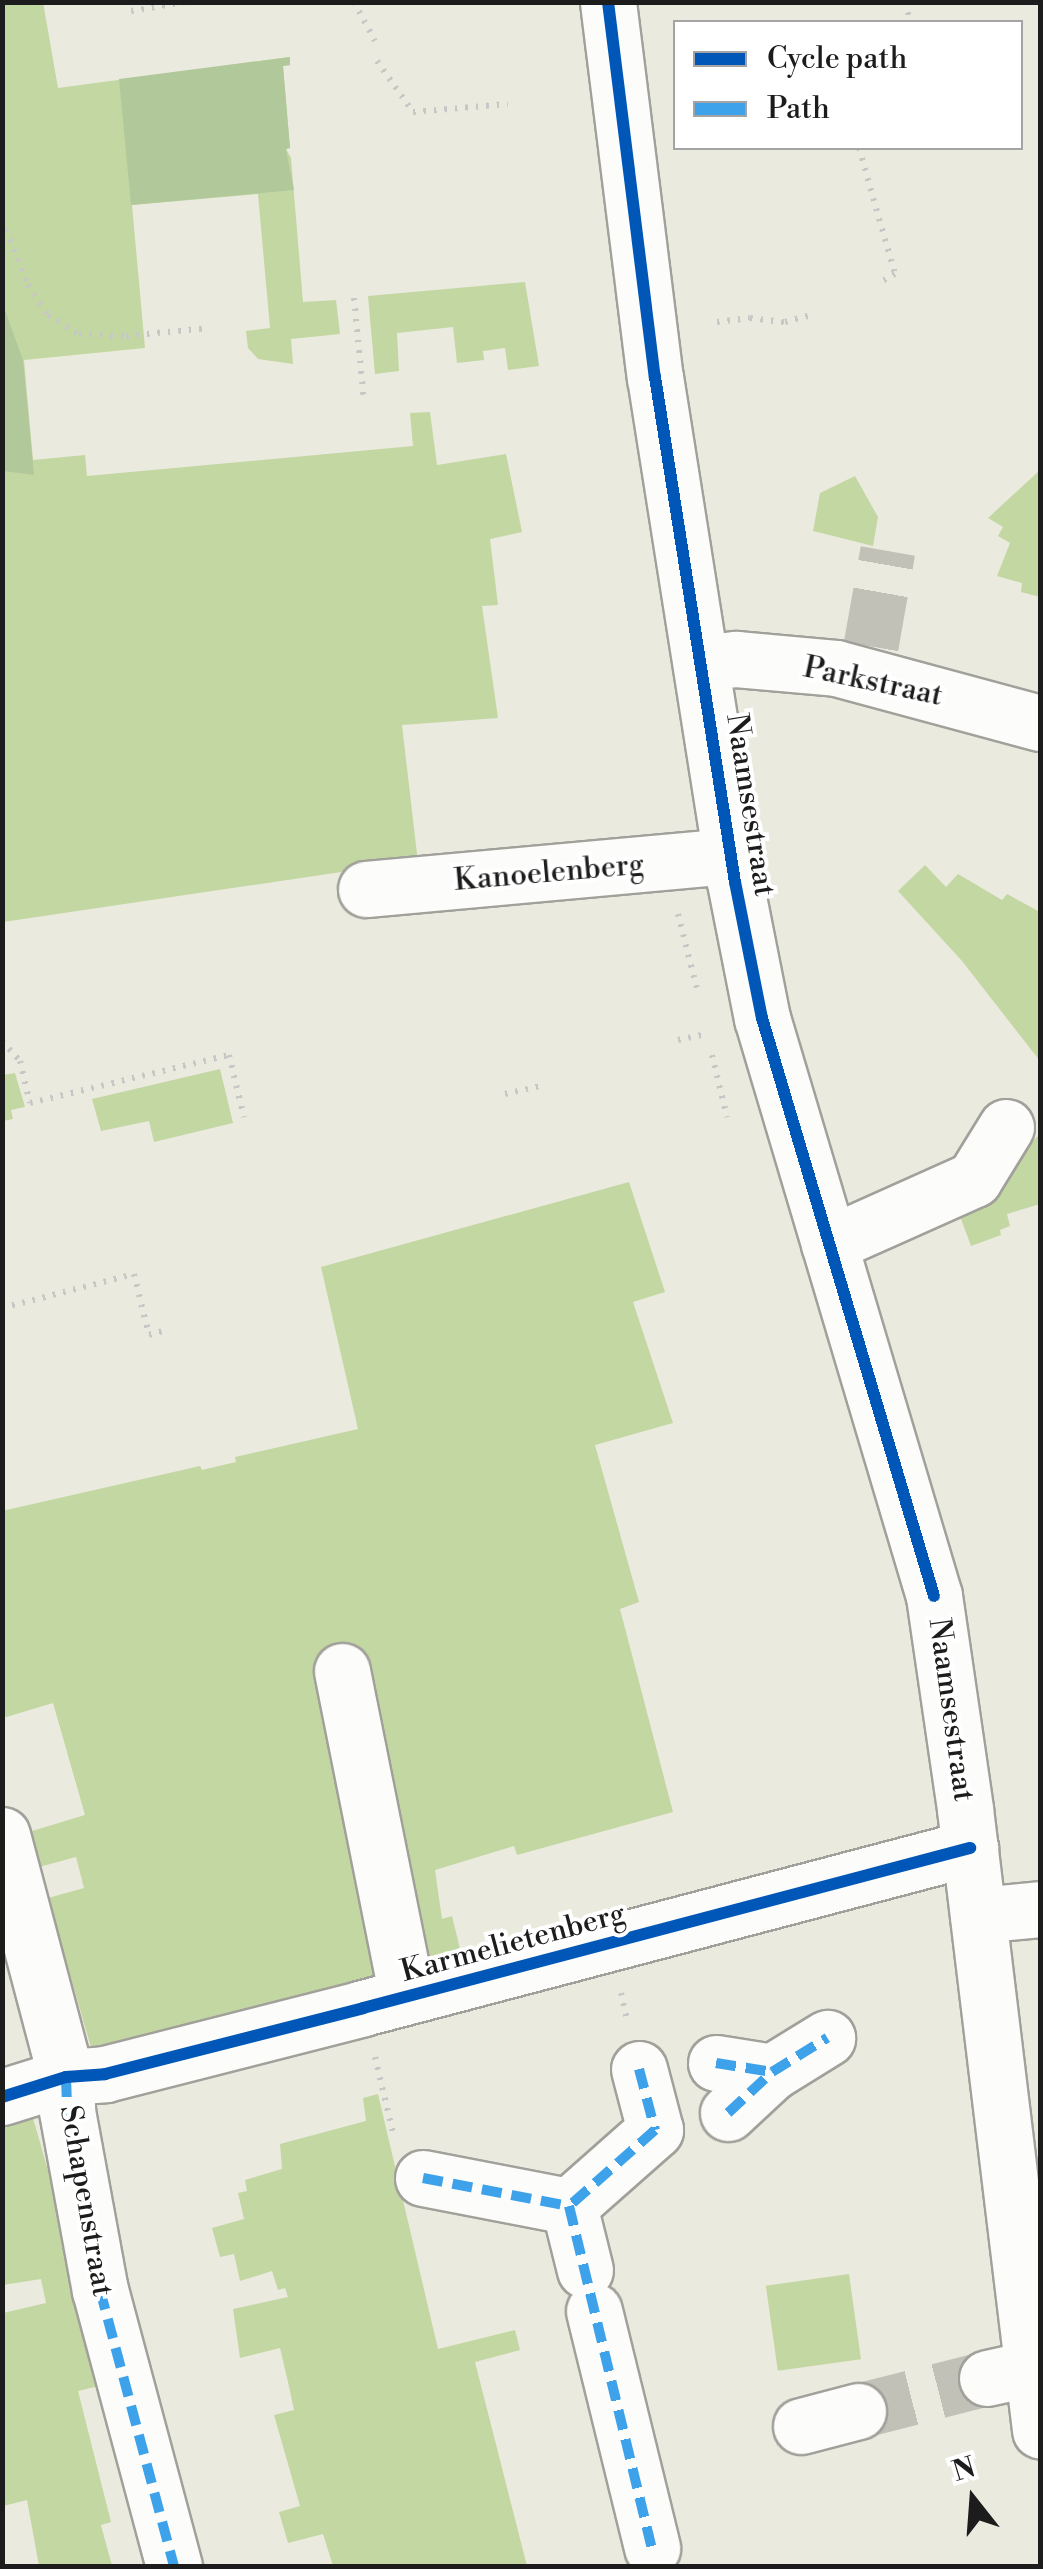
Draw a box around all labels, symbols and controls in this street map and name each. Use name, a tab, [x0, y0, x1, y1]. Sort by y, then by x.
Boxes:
legend	[673, 20, 1023, 150]
text: Cycle path	[767, 40, 907, 78]
text: Path	[767, 90, 830, 128]
street label: Parkstraat	[800, 650, 946, 714]
street label: Naamsestraat	[718, 711, 782, 899]
street label: Kanoelenberg	[453, 847, 645, 899]
street label: Naamsestraat	[920, 1616, 982, 1804]
street label: Karmelietenberg	[397, 1896, 629, 1990]
street label: Schapenstraat	[51, 2103, 121, 2299]
north arrow	[923, 2449, 1023, 2549]
text: N	[948, 2450, 980, 2490]

